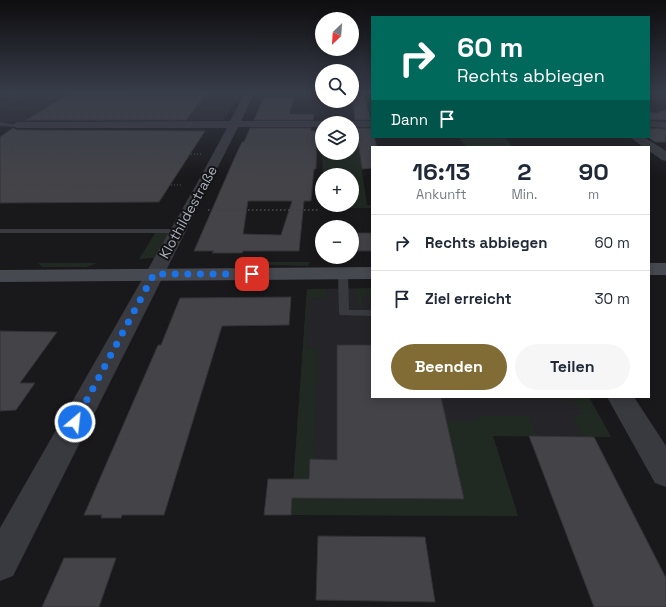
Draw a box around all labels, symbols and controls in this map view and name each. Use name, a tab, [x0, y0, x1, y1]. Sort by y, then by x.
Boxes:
north arrow	[315, 12, 359, 56]
map controls	[315, 12, 359, 264]
text: 60 m	[457, 29, 523, 65]
icon: right	[391, 32, 443, 84]
button: search	[315, 64, 359, 108]
text: Rechts abbiegen	[457, 64, 605, 87]
icon: arrive	[436, 108, 458, 130]
text: Dann	[391, 110, 428, 129]
button: layers	[315, 116, 359, 160]
text: 16:13	[412, 156, 470, 187]
text: 2	[517, 156, 532, 187]
text: 90	[578, 156, 609, 187]
street label: Klothildestraße	[155, 162, 221, 262]
button: +	[315, 168, 359, 212]
text: Ankunft	[416, 186, 467, 203]
text: Min.	[512, 186, 537, 203]
text: m	[588, 186, 599, 203]
button: −	[315, 220, 359, 264]
icon: right	[391, 232, 413, 254]
text: Rechts abbiegen	[425, 233, 547, 252]
text: 60 m	[594, 233, 630, 252]
pin	[235, 257, 269, 291]
icon: arrive	[241, 263, 263, 285]
icon: arrive	[391, 288, 413, 310]
text: Ziel erreicht	[425, 289, 512, 308]
text: 30 m	[595, 289, 630, 308]
button: Beenden	[391, 344, 507, 390]
button: Teilen	[515, 344, 630, 390]
position arrow	[54, 401, 96, 443]

